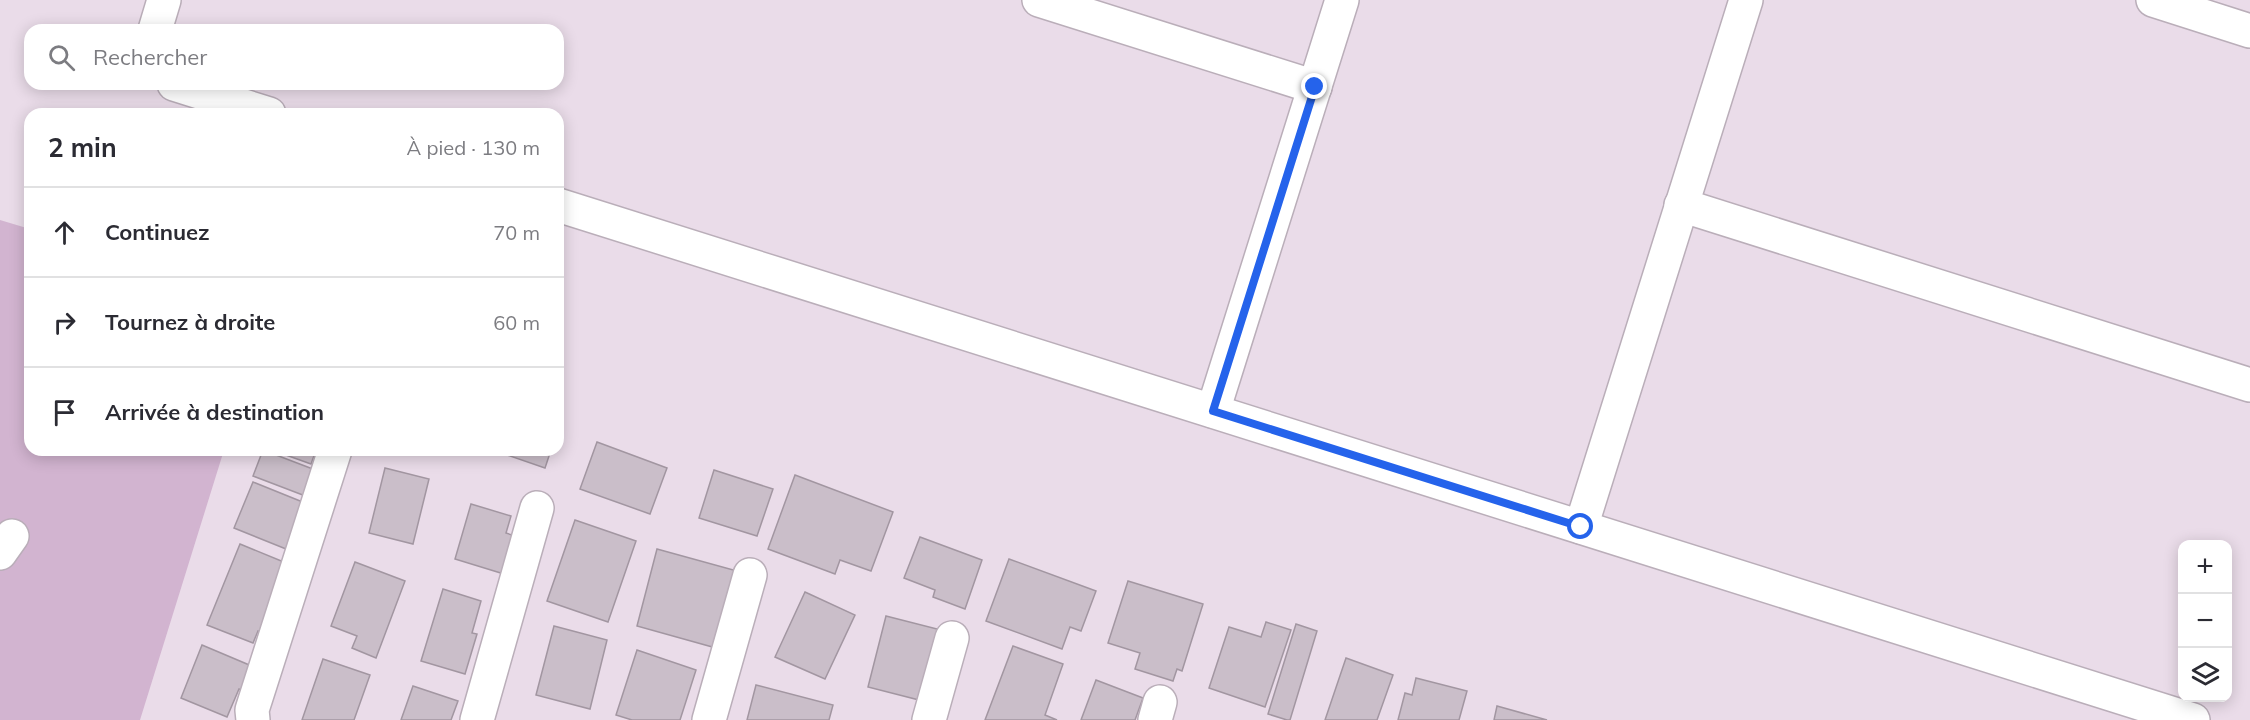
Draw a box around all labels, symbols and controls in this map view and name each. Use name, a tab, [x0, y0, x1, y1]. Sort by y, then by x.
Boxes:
search box	[24, 24, 564, 90]
icon: search	[45, 41, 78, 74]
text: Rechercher	[93, 43, 207, 71]
route end	[1301, 73, 1327, 99]
text: 2 min	[48, 131, 117, 164]
text: À pied · 130 m	[407, 135, 540, 160]
icon: ahead	[48, 216, 81, 249]
text: Continuez	[105, 218, 210, 246]
text: 70 m	[493, 220, 540, 245]
icon: right	[48, 306, 81, 339]
text: Tournez à droite	[105, 308, 275, 336]
text: 60 m	[493, 310, 540, 335]
icon: arrive	[48, 396, 81, 429]
text: Arrivée à destination	[105, 398, 324, 426]
route start	[1567, 513, 1593, 539]
map controls	[2178, 540, 2232, 702]
button: +	[2178, 540, 2232, 594]
button: −	[2178, 594, 2232, 648]
button: layers	[2178, 648, 2232, 702]

